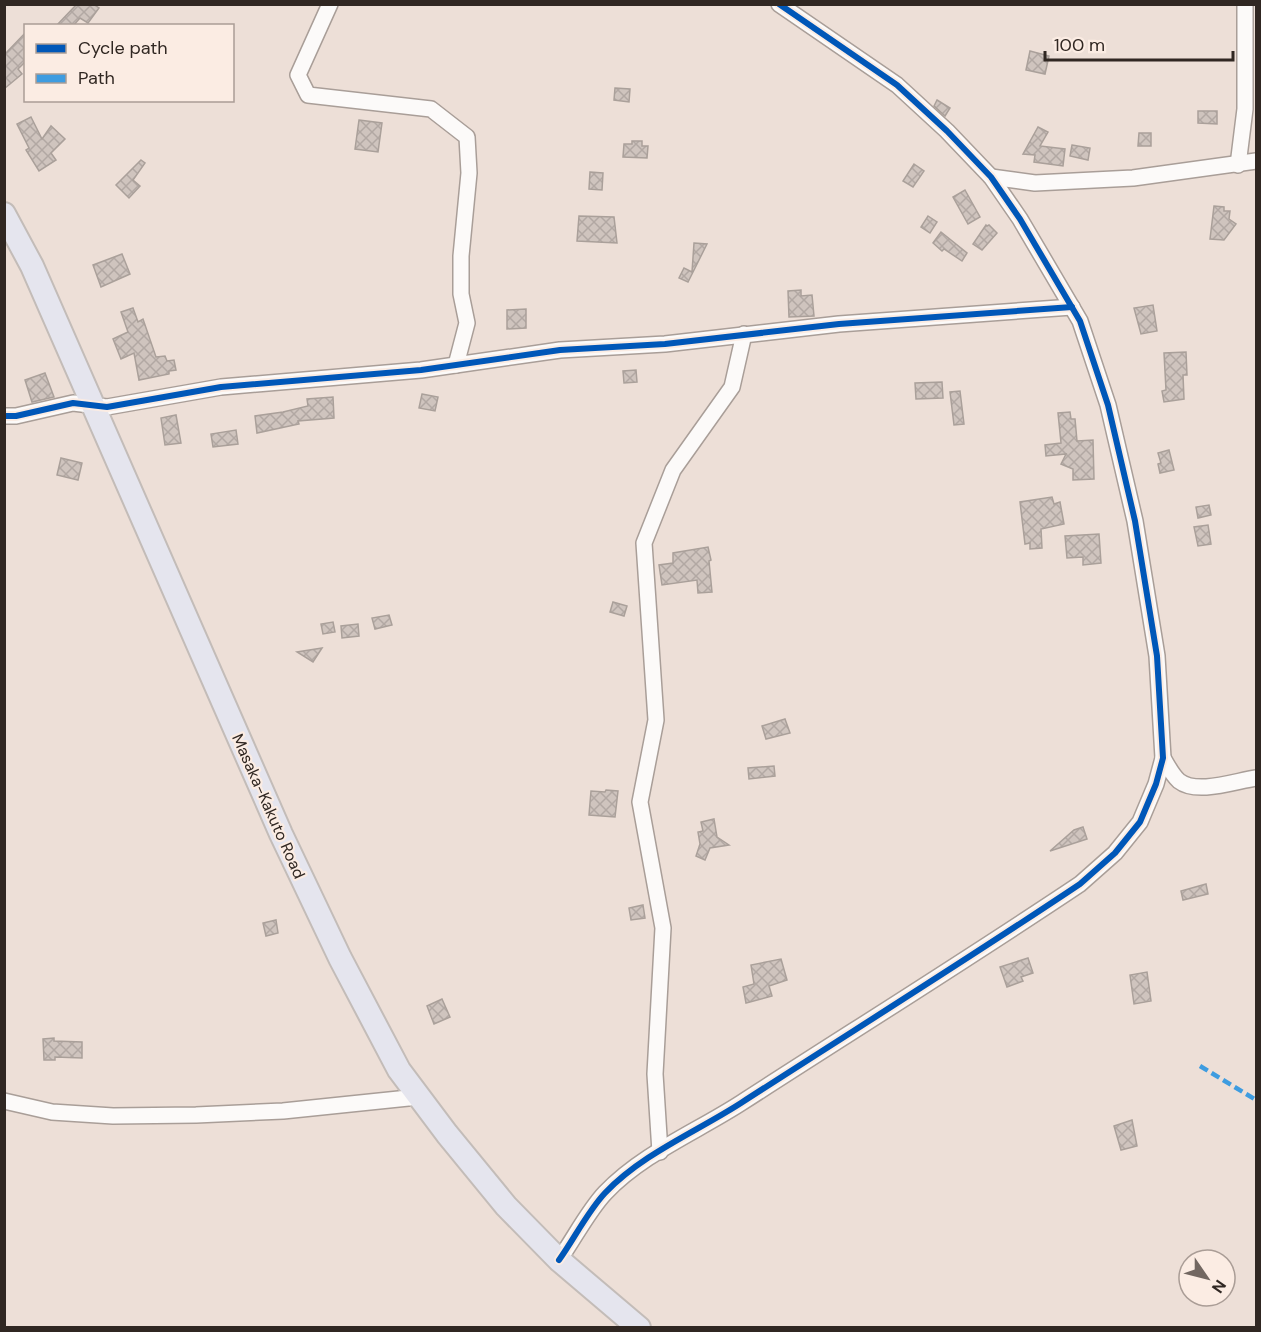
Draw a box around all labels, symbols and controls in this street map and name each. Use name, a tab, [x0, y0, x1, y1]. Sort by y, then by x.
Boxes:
legend	[24, 24, 234, 102]
scale bar	[1045, 24, 1232, 62]
text: 100 m	[1054, 33, 1105, 57]
text: Cycle path	[78, 36, 168, 60]
text: Path	[78, 66, 115, 90]
street label: Masaka-Kakuto Road	[227, 731, 310, 882]
north arrow	[1177, 1248, 1237, 1308]
text: N	[1207, 1276, 1231, 1297]

